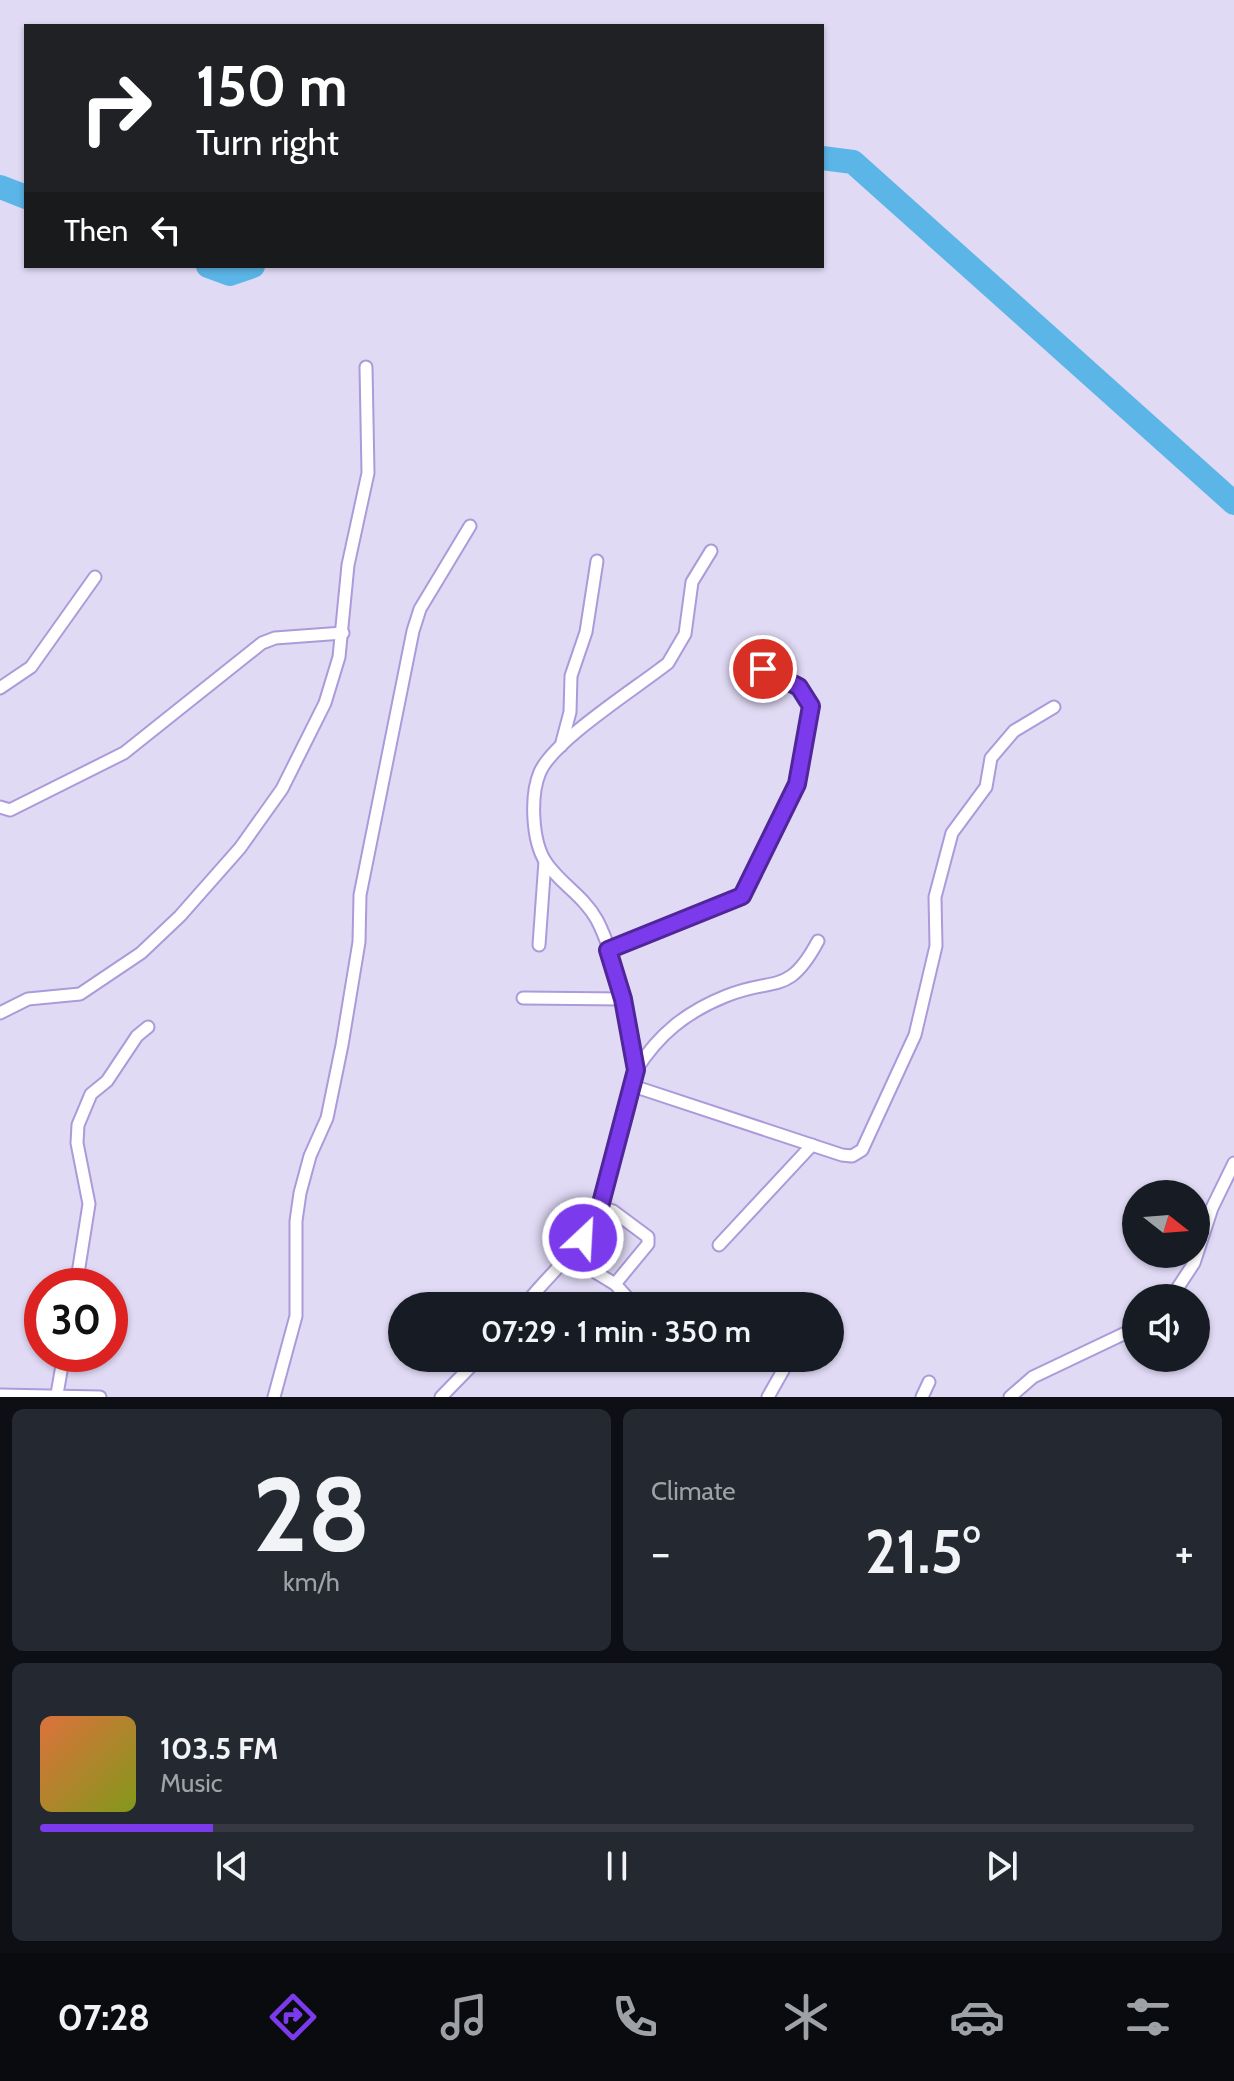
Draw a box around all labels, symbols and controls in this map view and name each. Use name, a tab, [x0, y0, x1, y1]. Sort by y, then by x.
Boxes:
text: 150 m	[196, 52, 348, 120]
icon: right	[64, 56, 168, 160]
text: Turn right	[196, 120, 339, 164]
icon: left	[144, 208, 188, 252]
text: Then	[64, 212, 128, 249]
pin	[729, 635, 797, 703]
icon: arrive	[741, 647, 785, 691]
north arrow	[1122, 1180, 1210, 1268]
map controls	[1122, 1180, 1210, 1372]
position arrow	[541, 1196, 625, 1280]
speed limit sign: 30	[24, 1268, 128, 1372]
button: sound	[1122, 1284, 1210, 1372]
text: 07:29 · 1 min · 350 m	[481, 1313, 751, 1350]
text: 28	[253, 1451, 370, 1577]
text: Climate	[651, 1475, 736, 1507]
text: 21.5°	[865, 1515, 980, 1588]
text: −	[651, 1526, 670, 1579]
text: +	[1175, 1526, 1194, 1579]
text: km/h	[283, 1566, 340, 1598]
text: 103.5 FM	[160, 1730, 278, 1767]
text: Music	[160, 1767, 223, 1799]
icon: previous	[210, 1844, 254, 1888]
icon: pause	[595, 1844, 639, 1888]
icon: next	[980, 1844, 1024, 1888]
icon: directions	[265, 1989, 321, 2045]
icon: music	[436, 1989, 492, 2045]
icon: phone	[607, 1989, 663, 2045]
icon: climate	[778, 1989, 834, 2045]
icon: car	[949, 1989, 1005, 2045]
icon: filters	[1120, 1989, 1176, 2045]
text: 07:28	[58, 1995, 150, 2039]

